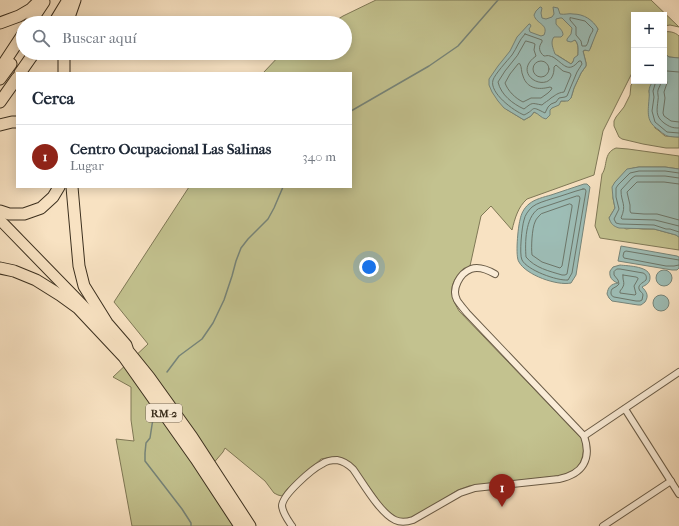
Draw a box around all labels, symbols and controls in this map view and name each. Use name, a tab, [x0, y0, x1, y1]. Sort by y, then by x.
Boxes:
map controls	[631, 12, 667, 84]
button: +	[631, 12, 667, 48]
search box	[16, 16, 352, 60]
icon: search	[30, 27, 52, 49]
text: Buscar aquí	[62, 29, 137, 47]
button: −	[631, 48, 667, 84]
text: Cerca	[32, 88, 74, 108]
text: Centro Ocupacional Las Salinas	[70, 140, 271, 158]
text: 1	[43, 149, 47, 164]
text: 340 m	[302, 149, 336, 164]
text: Lugar	[70, 158, 104, 173]
your location	[359, 257, 379, 277]
road number: RM-2	[146, 404, 182, 422]
pin: 1	[489, 474, 515, 507]

